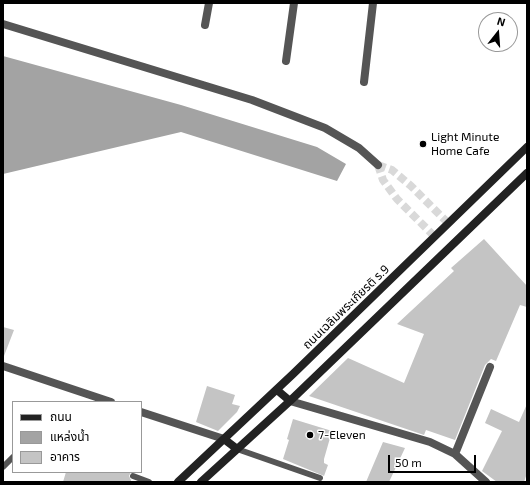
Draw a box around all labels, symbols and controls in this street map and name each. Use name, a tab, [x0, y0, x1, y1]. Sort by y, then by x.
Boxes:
north arrow	[478, 12, 518, 52]
text: N	[496, 14, 507, 28]
place label: Light Minute Home Cafe	[431, 130, 499, 158]
marker: Light Minute Home Cafe	[418, 139, 428, 149]
street label: ถนนเฉลิมพระเกียรติ ร.9	[300, 262, 392, 352]
legend	[12, 401, 142, 473]
text: ถนน	[50, 409, 72, 423]
place label: 7-Eleven	[318, 428, 366, 442]
text: แหล่งน้ำ	[50, 429, 89, 443]
marker: 7-Eleven	[305, 430, 315, 440]
scale bar	[390, 447, 478, 473]
text: อาคาร	[50, 449, 80, 463]
text: 50 m	[395, 455, 422, 469]

